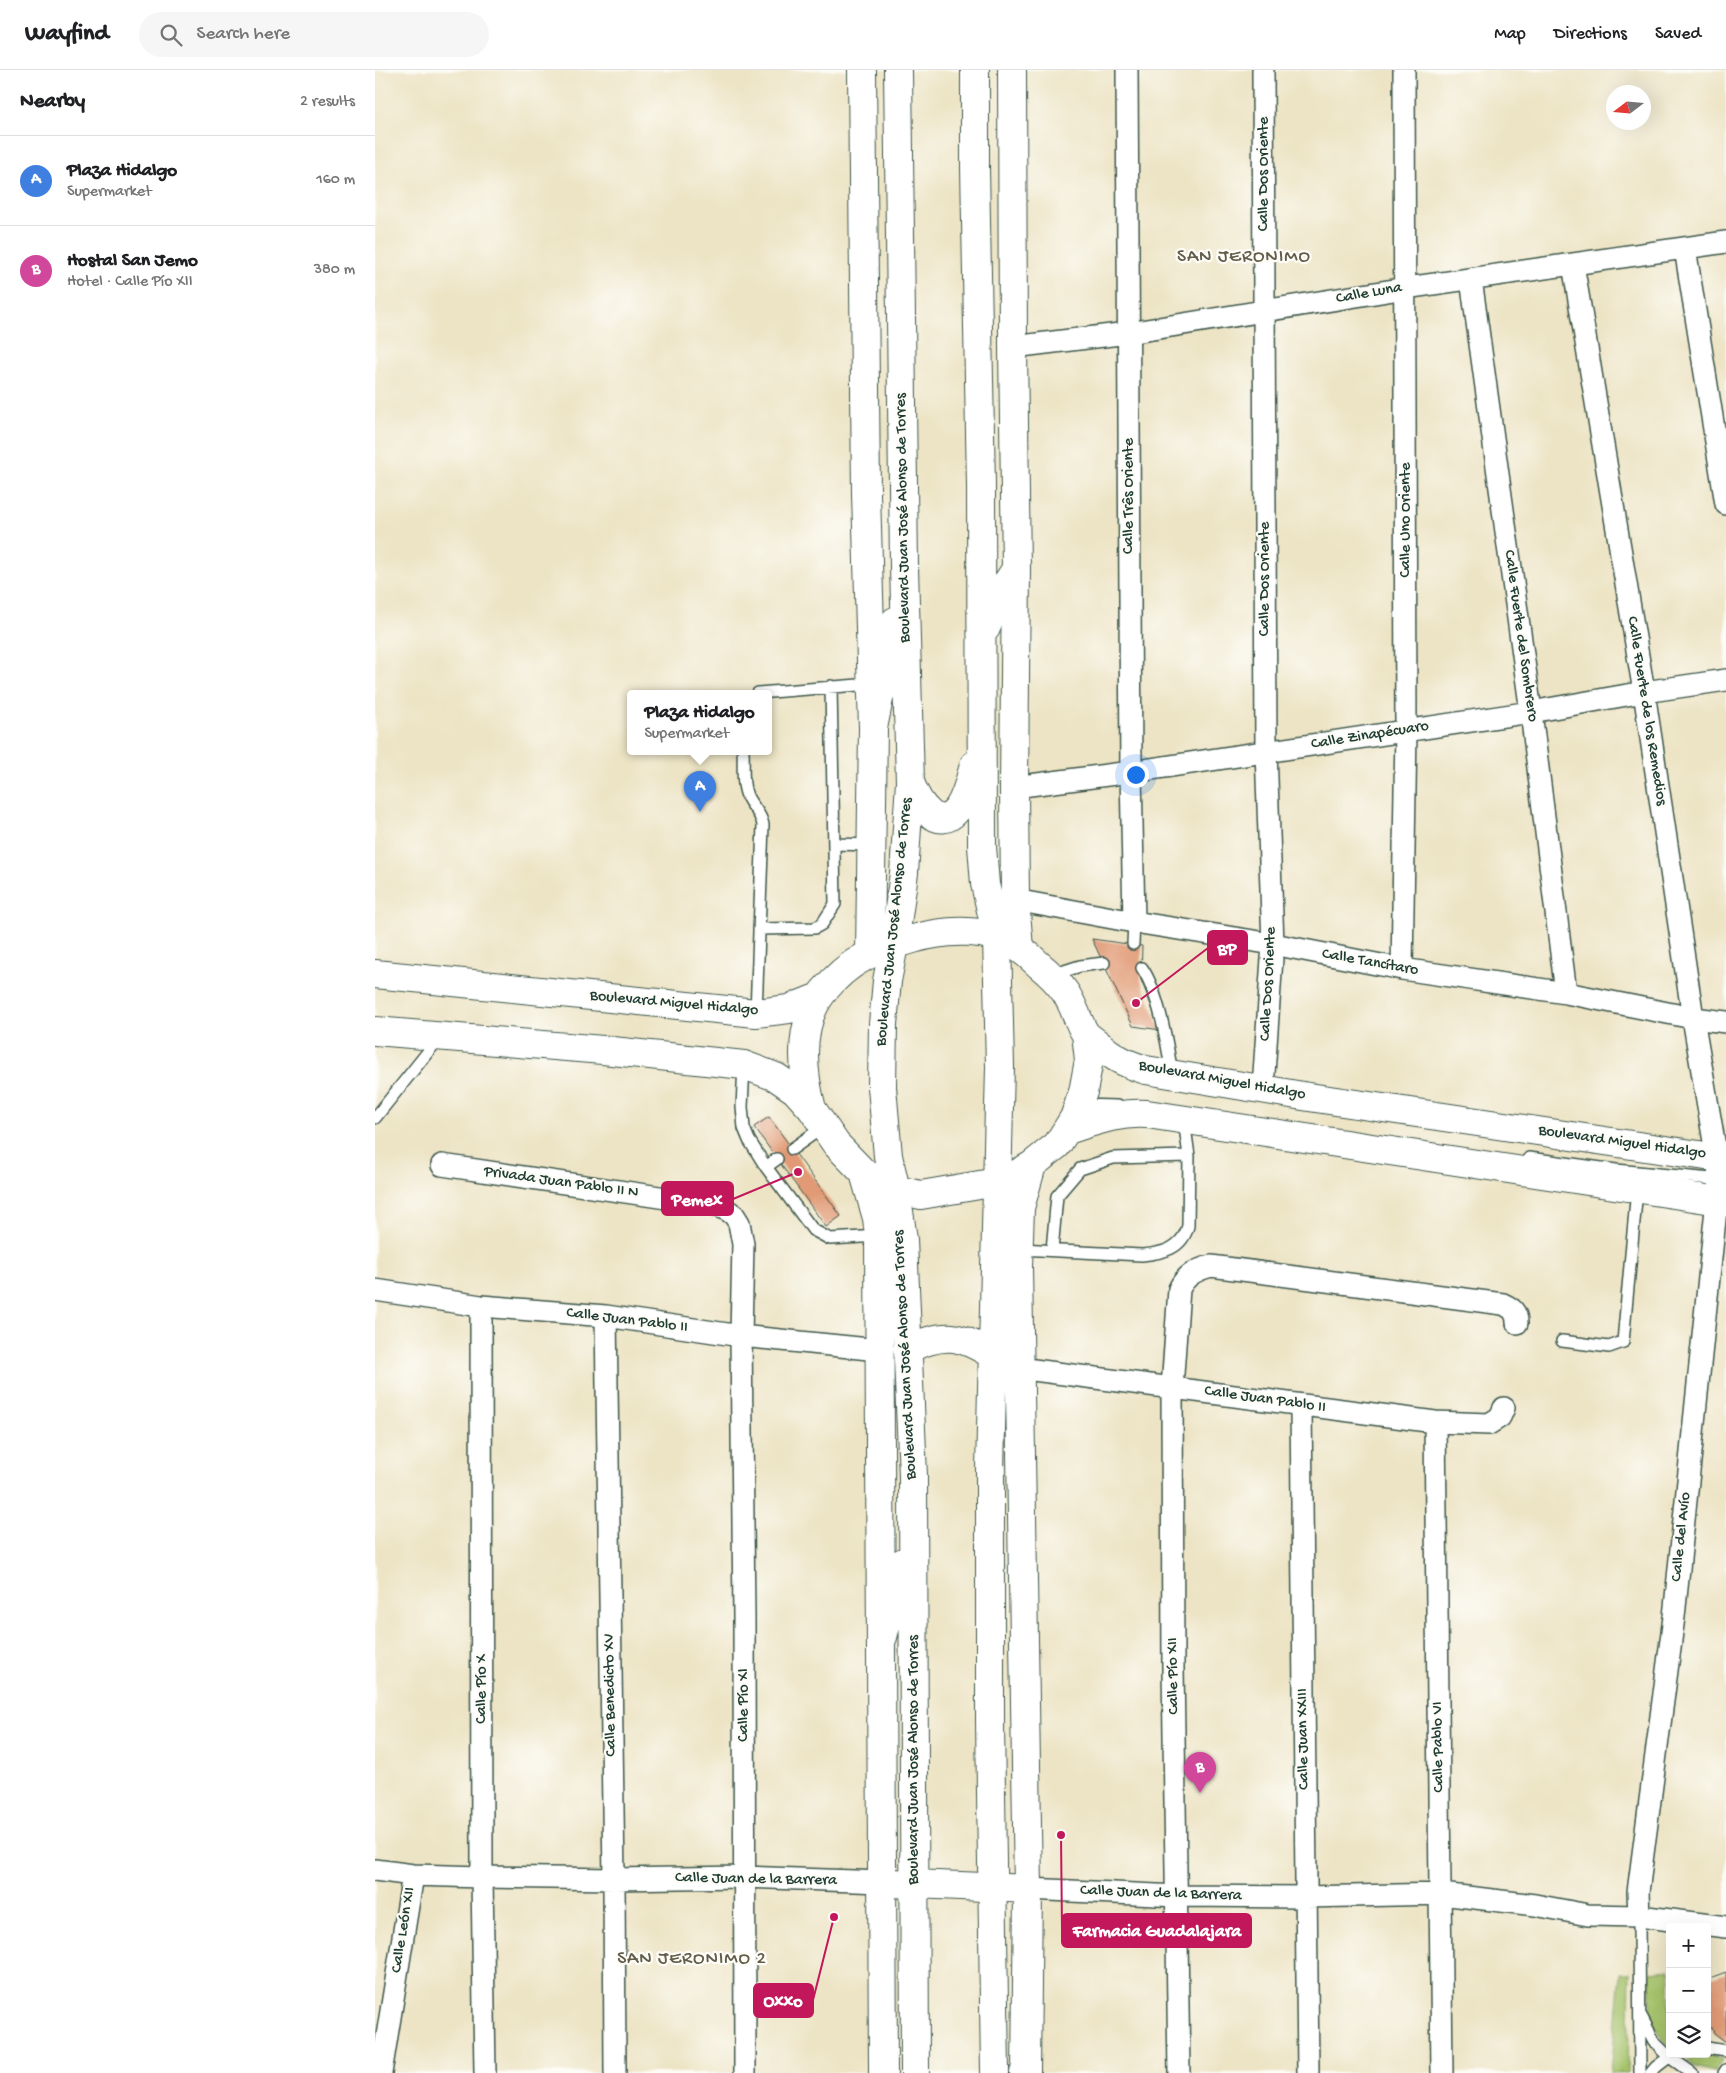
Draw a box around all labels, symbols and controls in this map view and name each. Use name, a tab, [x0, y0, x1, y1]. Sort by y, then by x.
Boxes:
search box	[139, 12, 489, 57]
text: Wayfind	[25, 20, 109, 49]
icon: search	[157, 21, 185, 49]
text: Search here	[197, 23, 290, 46]
text: Map	[1494, 24, 1526, 45]
text: Directions	[1554, 24, 1627, 45]
text: Saved	[1655, 24, 1701, 45]
north arrow	[1606, 85, 1651, 130]
text: Nearby	[20, 90, 85, 115]
text: 2 results	[300, 93, 355, 112]
street label: Calle Dos Oriente	[1255, 116, 1274, 231]
text: Plaza Hidalgo	[67, 160, 177, 183]
text: A	[31, 171, 41, 190]
text: 160 m	[316, 171, 355, 190]
text: Supermarket	[67, 183, 152, 202]
district label: SAN JERONIMO	[1177, 246, 1311, 269]
text: Hostal San Jemo	[67, 250, 198, 273]
text: B	[32, 261, 40, 280]
text: 380 m	[314, 261, 355, 280]
text: Hotel · Calle Pío XII	[67, 273, 193, 292]
street label: Calle Luna	[1335, 279, 1404, 309]
street label: Boulevard Juan José Alonso de Torres	[892, 392, 916, 644]
street label: Calle Três Oriente	[1120, 437, 1139, 554]
street label: Calle Uno Oriente	[1397, 462, 1416, 578]
street label: Calle Dos Oriente	[1256, 521, 1275, 636]
street label: Calle Fuerte del Sombrero	[1499, 549, 1541, 723]
street label: Calle Fuerte de los Remedios	[1622, 615, 1671, 808]
popup	[627, 690, 772, 755]
text: Plaza Hidalgo	[644, 702, 755, 725]
street label: Calle Zinapécuaro	[1310, 717, 1430, 755]
text: Supermarket	[644, 725, 729, 744]
your location	[1123, 762, 1149, 788]
pin: A	[684, 771, 716, 812]
street label: Boulevard Juan José Alonso de Torres	[872, 796, 918, 1048]
street label: Calle Dos Oriente	[1257, 926, 1282, 1042]
callout: BP	[1208, 931, 1247, 964]
text: BP	[1216, 940, 1238, 961]
street label: Calle Tancítaro	[1320, 945, 1420, 981]
street label: Boulevard Miguel Hidalgo	[588, 987, 759, 1021]
street label: Boulevard Miguel Hidalgo	[1136, 1057, 1307, 1105]
street label: Boulevard Miguel Hidalgo	[1536, 1122, 1707, 1164]
street label: Privada Juan Pablo II N	[481, 1163, 640, 1203]
callout: Pemex	[662, 1182, 733, 1215]
text: Pemex	[671, 1191, 723, 1212]
street label: Boulevard Juan José Alonso de Torres	[890, 1229, 922, 1481]
street label: Calle Juan Pablo II	[565, 1304, 689, 1338]
street label: Calle Juan Pablo II	[1203, 1382, 1327, 1418]
street label: Calle del Avío	[1668, 1491, 1696, 1583]
street label: Calle Benedicto XV	[600, 1633, 622, 1757]
street label: Boulevard Juan José Alonso de Torres	[905, 1634, 924, 1886]
street label: Calle Pío XII	[1164, 1637, 1184, 1715]
street label: Calle Pío X	[473, 1654, 492, 1724]
street label: Calle Pío XI	[735, 1668, 754, 1742]
street label: Calle Juan XXIII	[1294, 1688, 1314, 1790]
street label: Calle Pablo VI	[1429, 1701, 1449, 1793]
pin: B	[1184, 1752, 1216, 1793]
street label: Calle Juan de la Barrera	[675, 1869, 838, 1891]
street label: Calle Juan de la Barrera	[1080, 1882, 1243, 1906]
street label: Calle León XII	[388, 1886, 420, 1974]
callout: Farmacia Guadalajara	[1062, 1914, 1251, 1947]
text: Farmacia Guadalajara	[1072, 1922, 1242, 1943]
map controls	[1666, 1923, 1711, 2058]
button: +	[1666, 1923, 1711, 1968]
district label: SAN JERONIMO 2	[617, 1948, 767, 1971]
button: −	[1666, 1968, 1711, 2013]
callout: Oxxo	[754, 1984, 813, 2017]
text: Oxxo	[763, 1992, 803, 2013]
button: layers	[1666, 2013, 1711, 2058]

